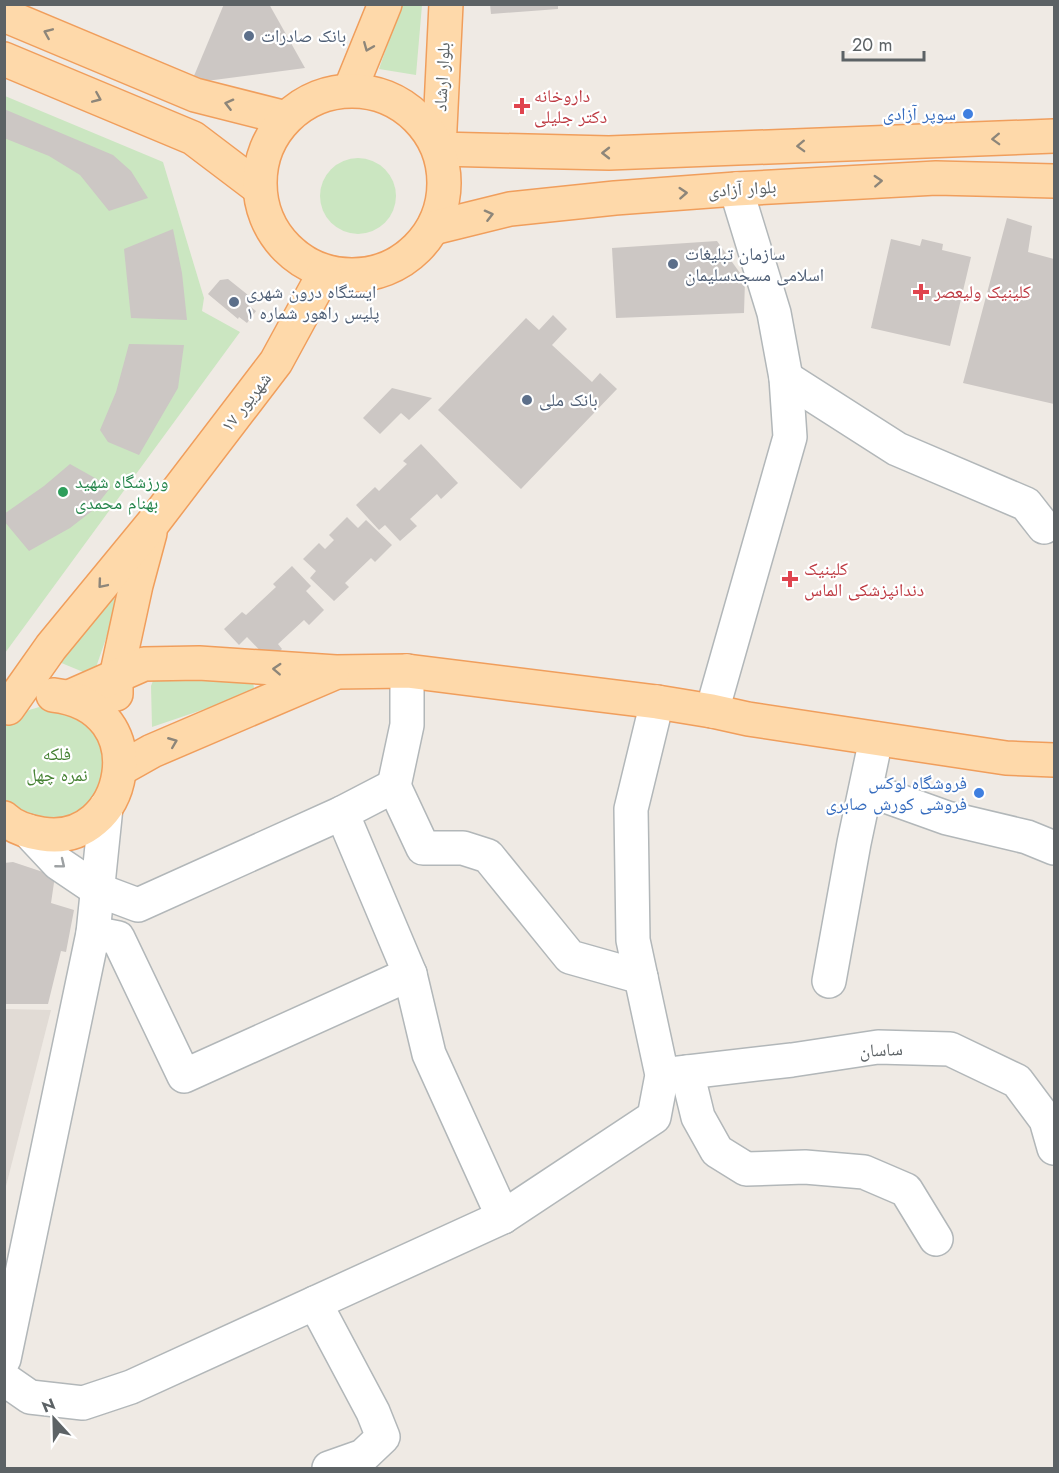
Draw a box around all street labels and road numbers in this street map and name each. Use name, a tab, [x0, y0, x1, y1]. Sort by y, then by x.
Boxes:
street label: بلوار ارشاد	[427, 42, 457, 112]
street label: بلوار آزادی	[707, 174, 777, 204]
street label: ۱۷ شهریور	[214, 367, 278, 437]
street label: ساسان	[859, 1036, 903, 1064]

